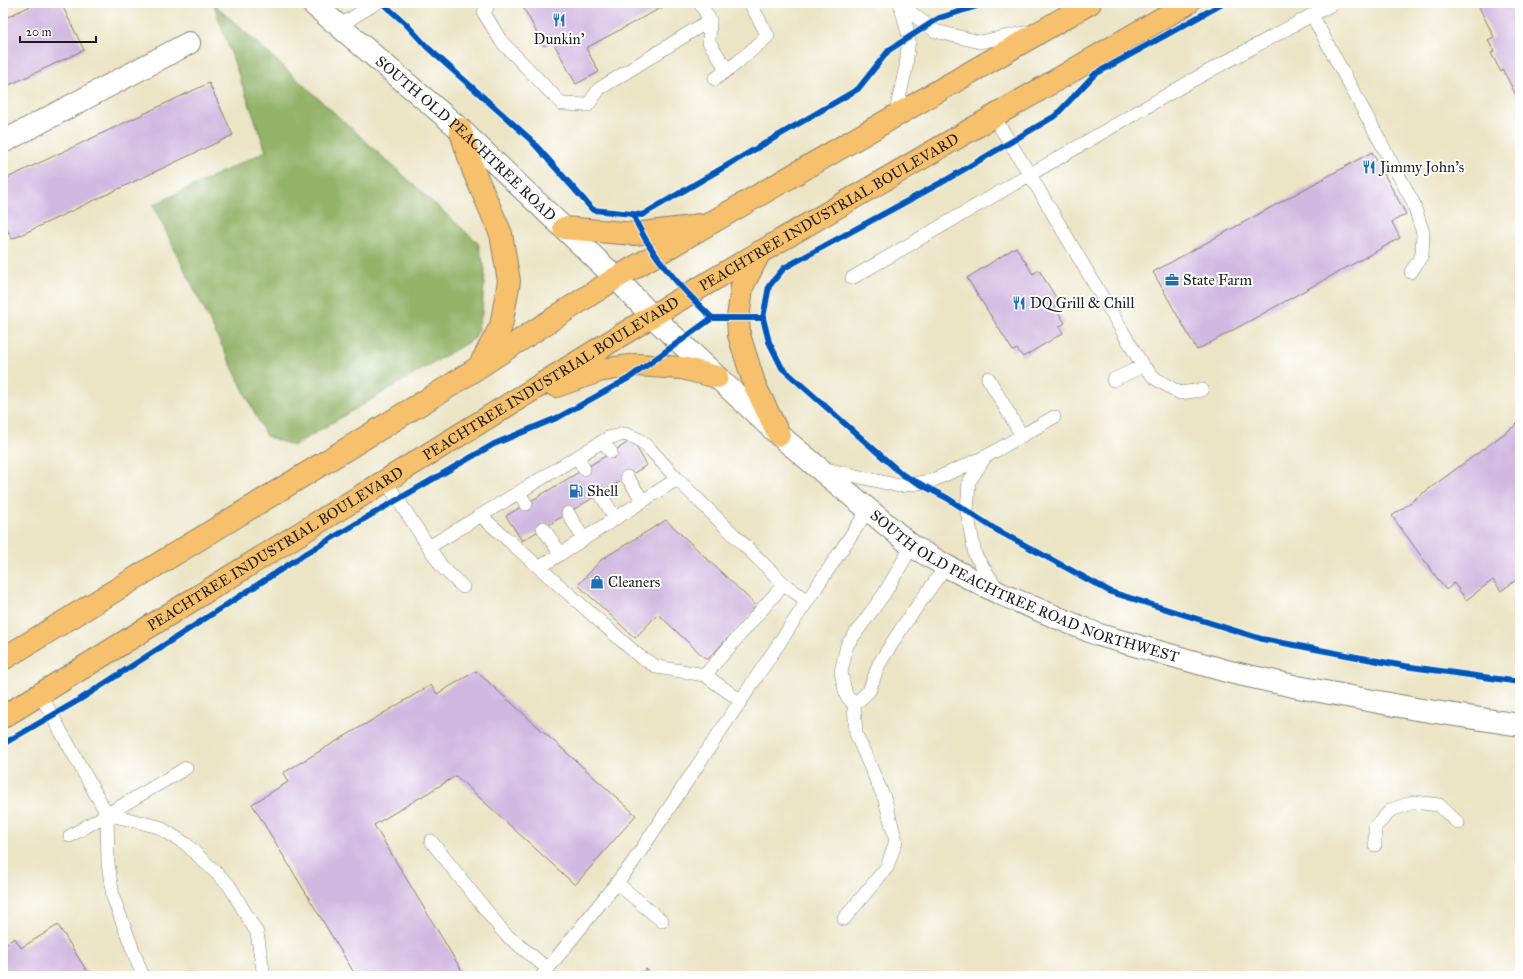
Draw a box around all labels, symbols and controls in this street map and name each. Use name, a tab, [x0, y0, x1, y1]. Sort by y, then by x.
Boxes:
restaurant icon: Dunkin'	[551, 12, 567, 28]
scale bar	[20, 18, 96, 44]
text: 20 m	[26, 25, 52, 39]
place label: Dunkin'	[534, 30, 585, 48]
street label: SOUTH OLD PEACHTREE ROAD	[372, 52, 560, 225]
street label: PEACHTREE INDUSTRIAL BOULEVARD	[696, 129, 962, 295]
place label: Jimmy John's	[1378, 158, 1464, 177]
restaurant icon: Jimmy John's	[1361, 159, 1377, 175]
place label: State Farm	[1183, 271, 1252, 289]
office icon: State Farm	[1164, 272, 1180, 288]
street label: PEACHTREE INDUSTRIAL BOULEVARD	[420, 293, 682, 464]
place label: DQ Grill & Chill	[1030, 294, 1135, 312]
restaurant icon: DQ Grill & Chill	[1011, 295, 1027, 311]
street label: PEACHTREE INDUSTRIAL BOULEVARD	[144, 463, 407, 635]
place label: Shell	[587, 482, 619, 500]
fuel station icon: Shell	[568, 483, 584, 499]
street label: SOUTH OLD PEACHTREE ROAD NORTHWEST	[867, 506, 1181, 666]
place label: Cleaners	[608, 573, 660, 591]
shop icon: Cleaners	[589, 574, 605, 590]

